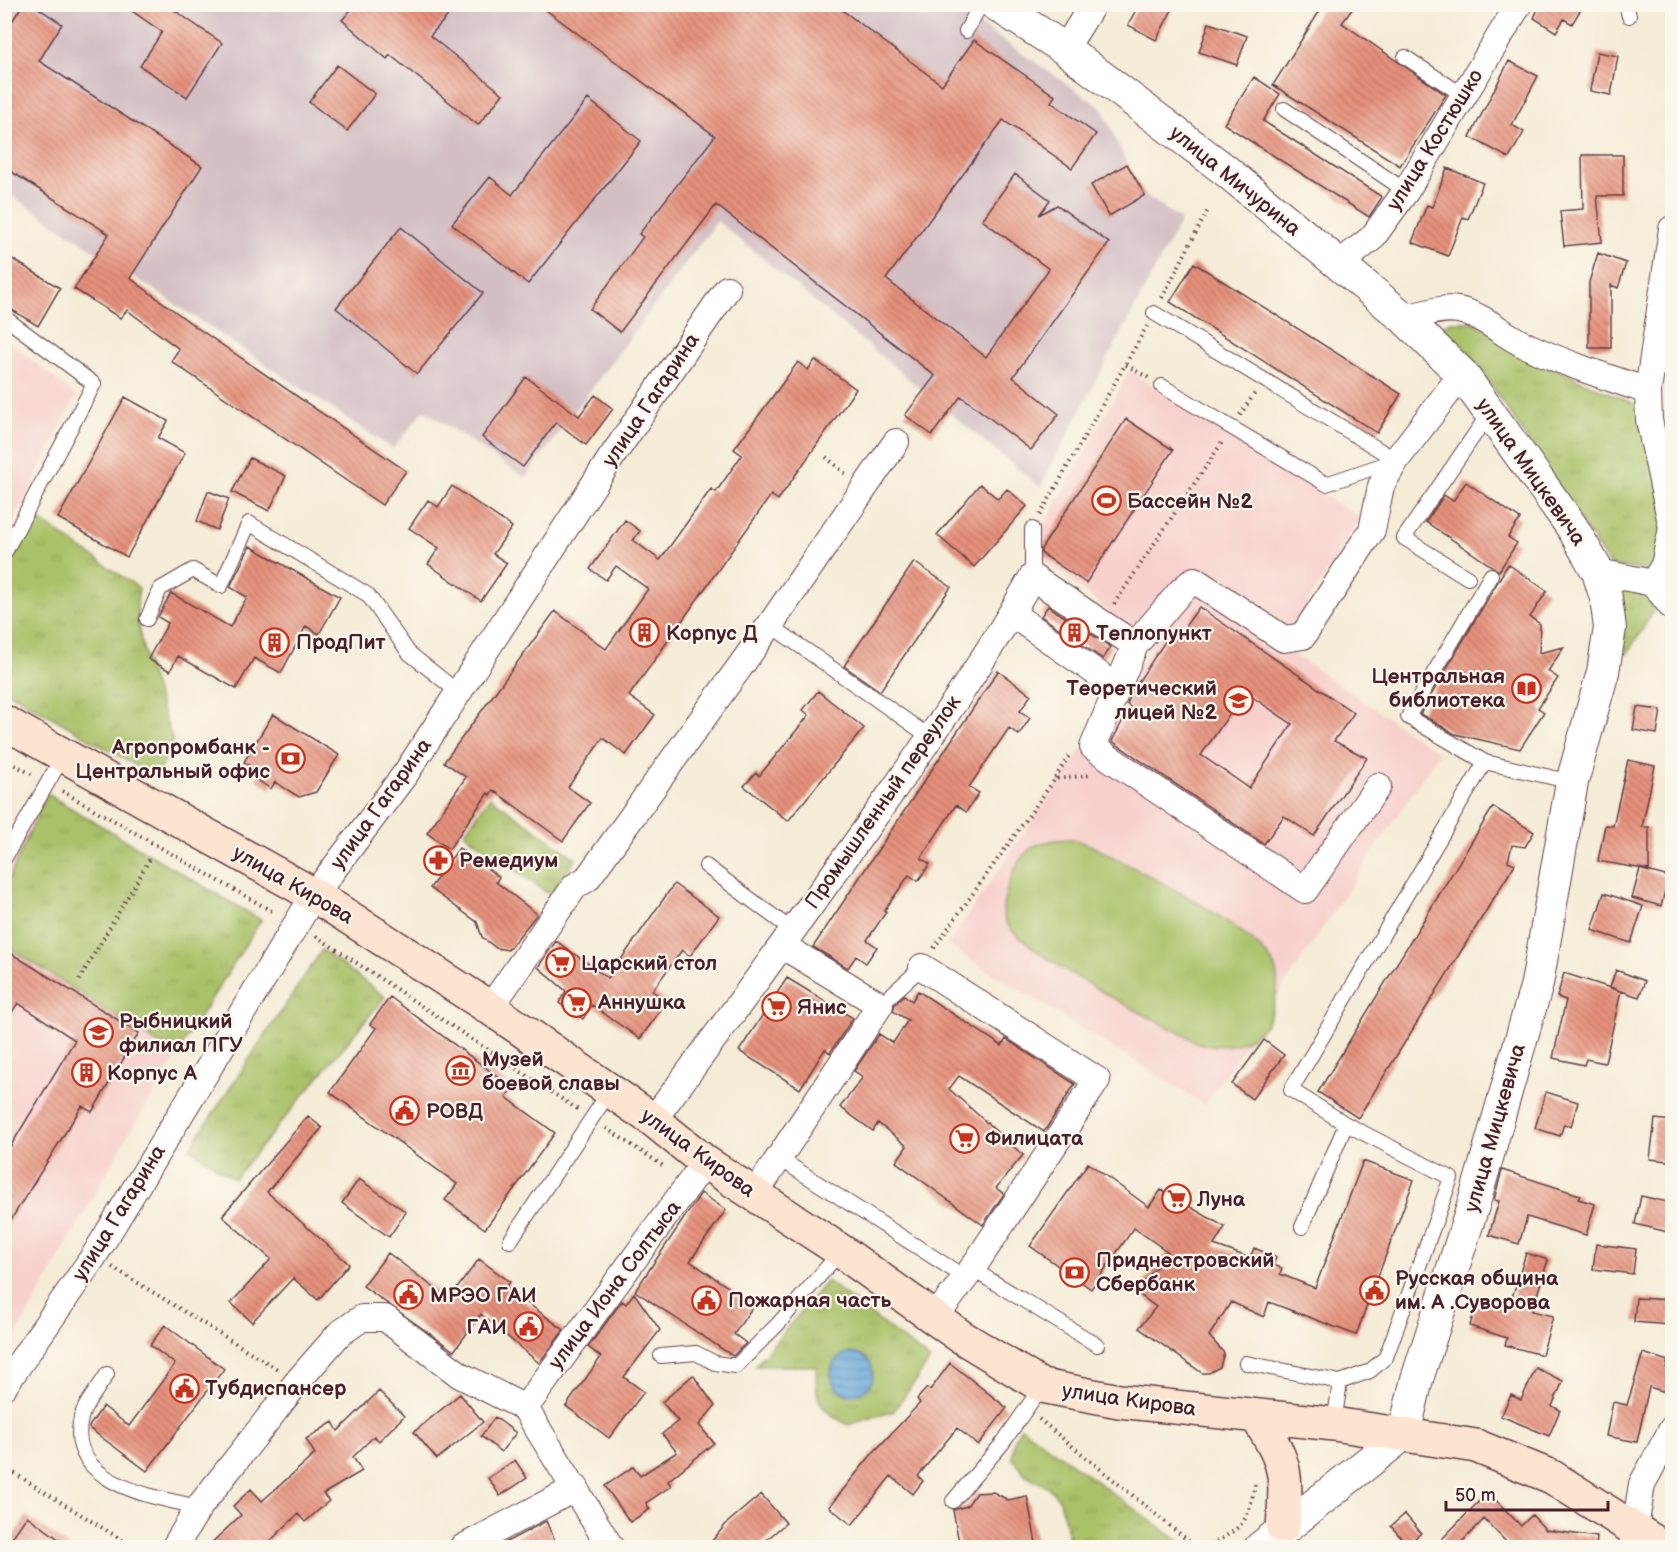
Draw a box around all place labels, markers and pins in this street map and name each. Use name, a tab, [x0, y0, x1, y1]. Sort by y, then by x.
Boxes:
sports icon: Бассейн №2	[1090, 485, 1122, 517]
place label: Бассейн №2	[1127, 489, 1253, 514]
building icon: Корпус Д	[629, 617, 661, 649]
building icon: Теплопункт	[1059, 617, 1091, 649]
place label: Корпус Д	[666, 621, 758, 646]
place label: Теплопункт	[1096, 621, 1212, 646]
building icon: ПродПит	[259, 626, 291, 658]
place label: ПродПит	[296, 630, 386, 655]
place label: Центральная библиотека	[1371, 664, 1506, 713]
library icon: Центральная библиотека	[1510, 672, 1542, 704]
place label: Теоретический лицей №2	[1066, 676, 1217, 725]
school or university icon: Теоретический лицей №2	[1222, 684, 1254, 716]
place label: Агропромбанк - Центральный офис	[76, 735, 270, 784]
bank icon: Агропромбанк - Центральный офис	[275, 743, 307, 775]
pharmacy icon: Ремедиум	[422, 844, 454, 876]
place label: Ремедиум	[459, 848, 558, 873]
supermarket icon: Царский стол	[544, 947, 576, 979]
place label: Царский стол	[581, 951, 717, 976]
supermarket icon: Аннушка	[561, 986, 593, 1018]
place label: Аннушка	[597, 990, 686, 1015]
supermarket icon: Янис	[760, 991, 792, 1023]
place label: Янис	[797, 995, 847, 1020]
place label: Рыбницкий филиал ПГУ	[119, 1009, 244, 1058]
school or university icon: Рыбницкий филиал ПГУ	[82, 1017, 114, 1049]
place label: Музей боевой славы	[482, 1047, 620, 1096]
museum icon: Музей боевой славы	[445, 1055, 477, 1087]
building icon: Корпус А	[70, 1057, 102, 1089]
place label: Корпус А	[107, 1061, 198, 1086]
public building icon: РОВД	[389, 1095, 421, 1127]
place label: РОВД	[426, 1099, 483, 1124]
supermarket icon: Филицата	[948, 1122, 980, 1154]
place label: Филицата	[985, 1126, 1084, 1151]
supermarket icon: Луна	[1160, 1183, 1192, 1215]
place label: Луна	[1196, 1187, 1246, 1212]
place label: Приднестровский Сбербанк	[1096, 1248, 1274, 1297]
bank icon: Приднестровский Сбербанк	[1059, 1256, 1091, 1288]
place label: Русская община им. А .Суворова	[1395, 1266, 1559, 1315]
public building icon: Русская община им. А .Суворова	[1358, 1274, 1390, 1306]
public building icon: МРЭО ГАИ	[393, 1279, 425, 1311]
place label: МРЭО ГАИ	[430, 1283, 537, 1308]
public building icon: Пожарная часть	[691, 1284, 723, 1316]
place label: Пожарная часть	[728, 1288, 892, 1313]
public building icon: ГАИ	[512, 1311, 544, 1343]
place label: ГАИ	[466, 1315, 507, 1340]
public building icon: Тубдиспансер	[168, 1372, 200, 1404]
place label: Тубдиспансер	[205, 1376, 347, 1401]

